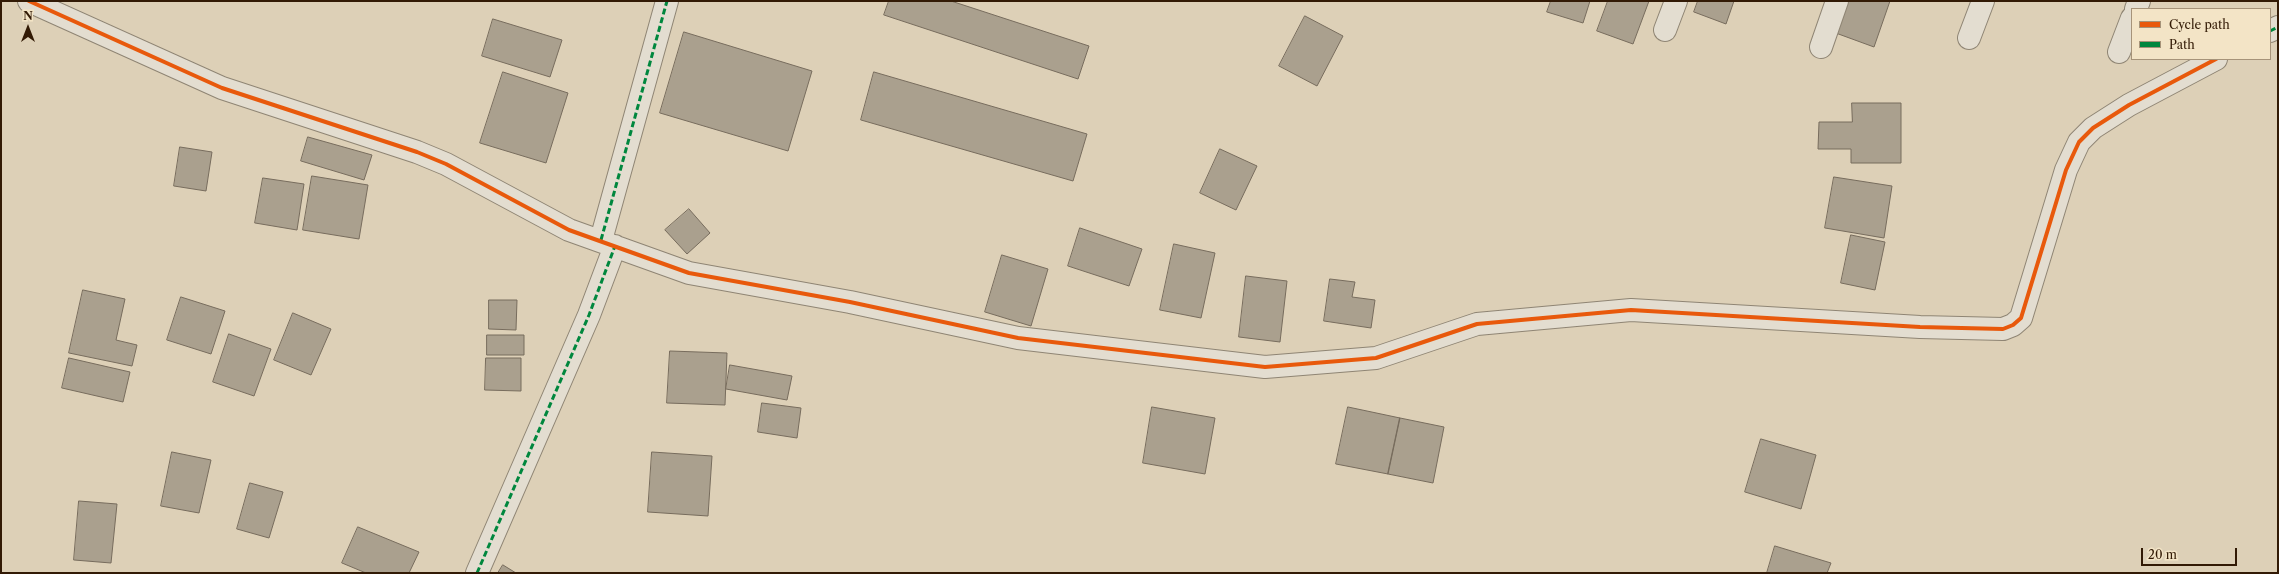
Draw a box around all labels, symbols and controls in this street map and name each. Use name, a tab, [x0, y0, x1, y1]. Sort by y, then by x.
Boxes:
north arrow	[8, 8, 48, 48]
legend	[2131, 8, 2271, 60]
text: N	[23, 9, 33, 23]
text: Cycle path	[2169, 17, 2230, 32]
text: Path	[2169, 37, 2195, 52]
scale bar	[2143, 540, 2239, 566]
text: 20 m	[2148, 547, 2177, 562]

